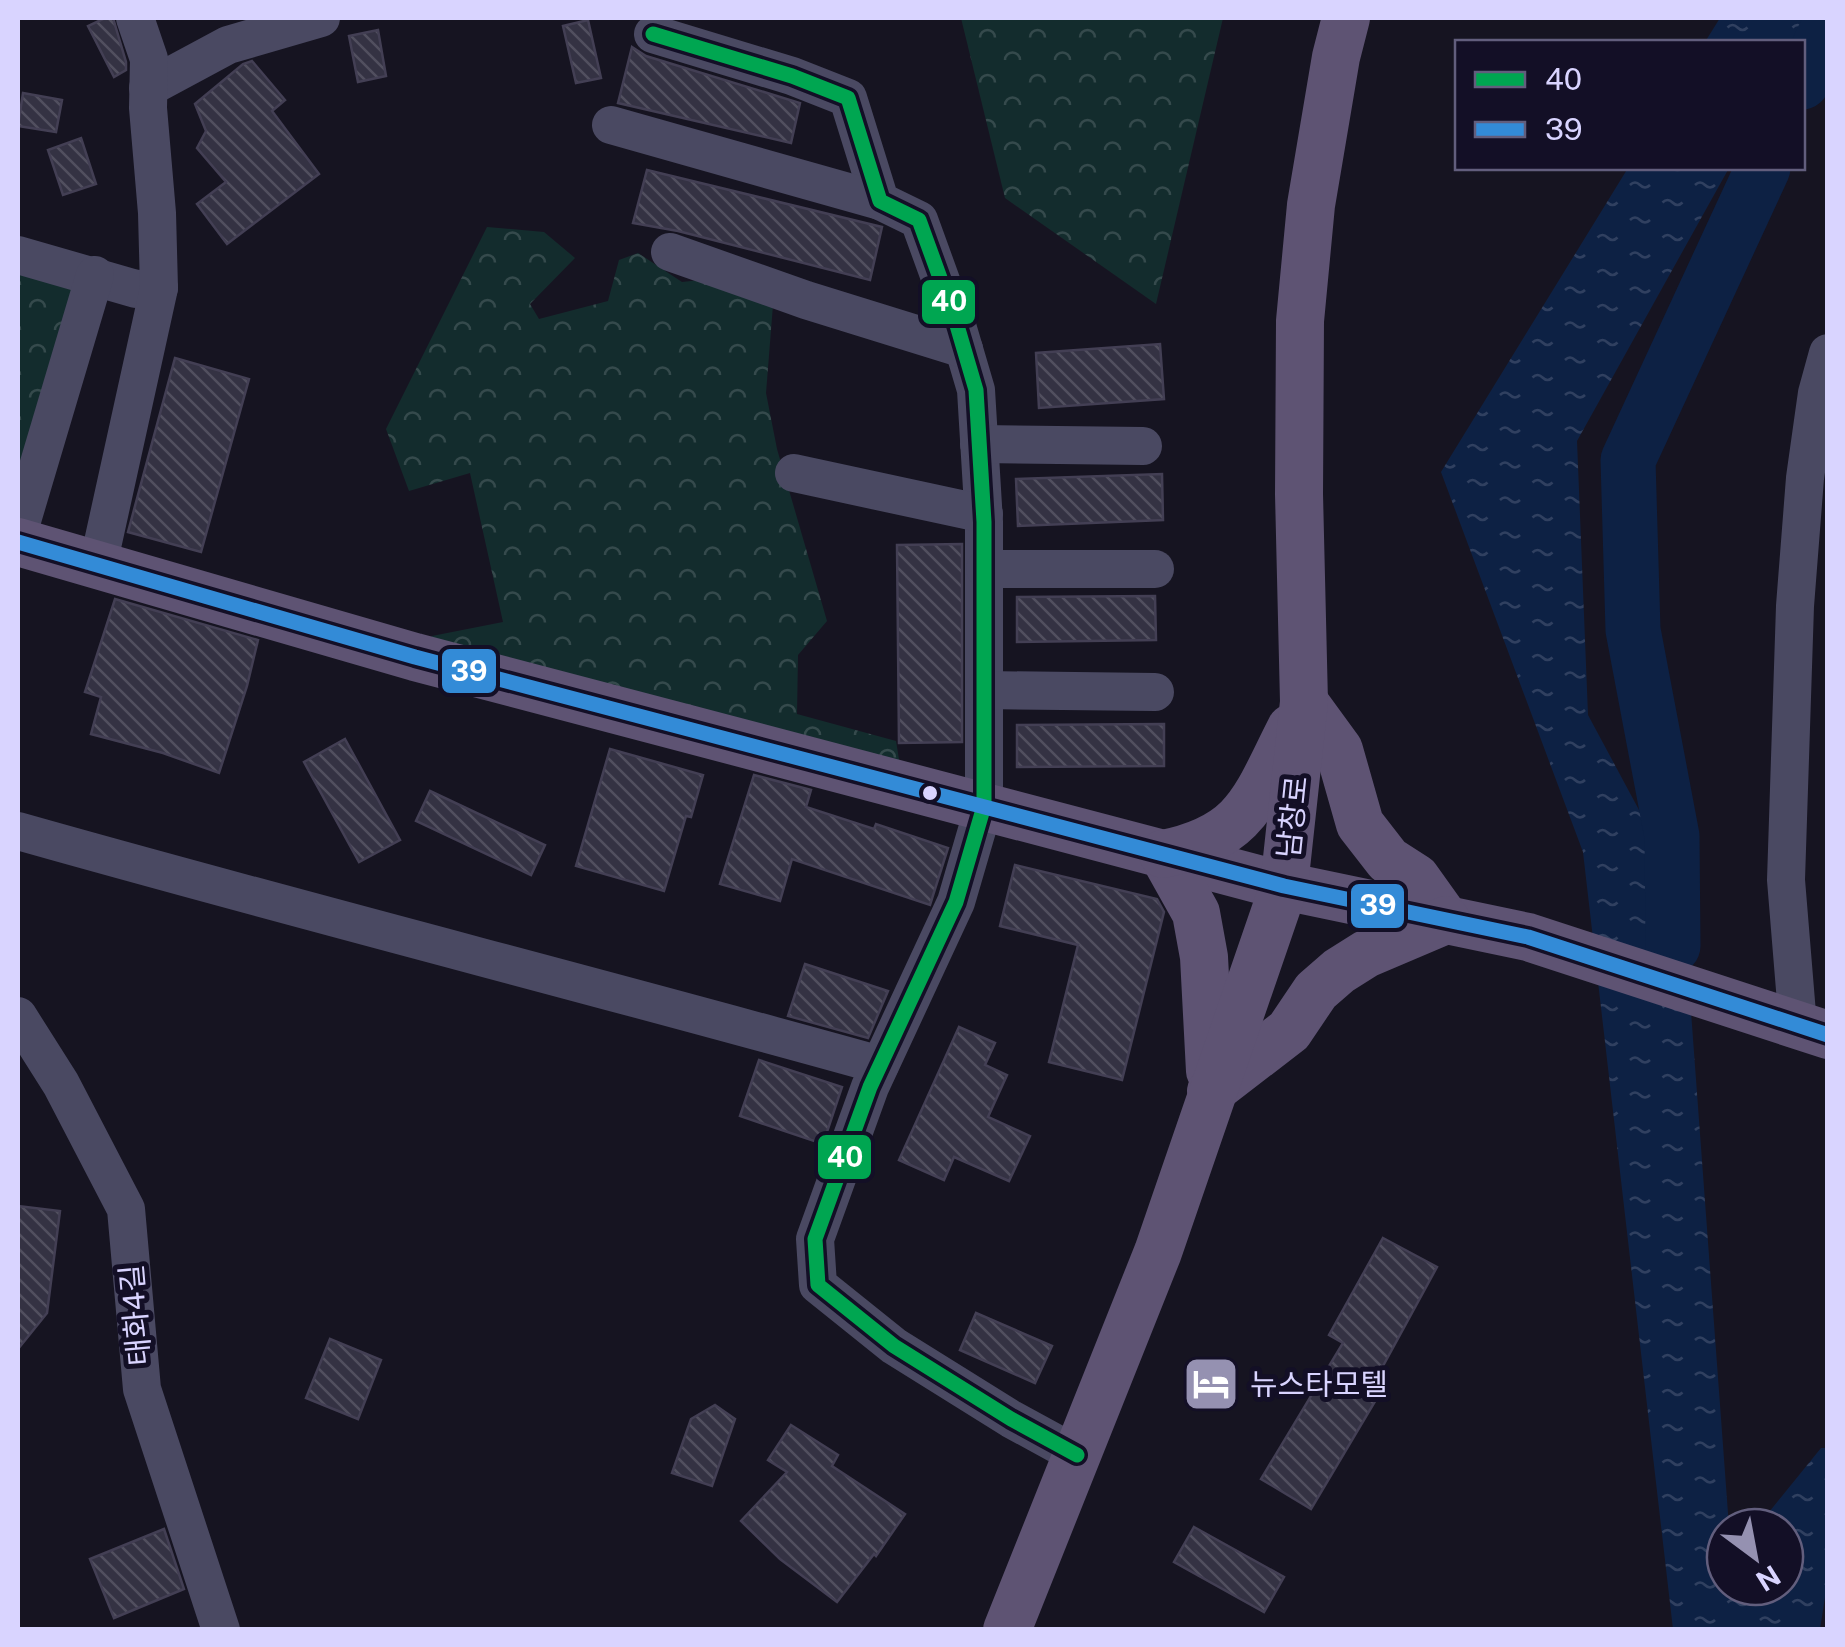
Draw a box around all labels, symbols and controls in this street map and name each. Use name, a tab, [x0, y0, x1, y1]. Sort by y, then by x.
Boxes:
legend	[1455, 40, 1805, 170]
text: 40	[1545, 61, 1582, 97]
text: 39	[1545, 111, 1582, 147]
line badge: 40	[920, 278, 977, 326]
text: 40	[931, 284, 967, 317]
line badge: 39	[440, 647, 498, 695]
text: 39	[451, 654, 487, 687]
street label: 남창로	[1270, 774, 1314, 860]
unlabelled marker	[920, 783, 940, 803]
line badge: 39	[1349, 882, 1406, 930]
text: 39	[1360, 888, 1396, 921]
line badge: 40	[816, 1133, 873, 1181]
text: 40	[827, 1140, 863, 1173]
street label: 태화4길	[113, 1263, 157, 1367]
hotel icon: 뉴스타모텔	[1181, 1354, 1241, 1414]
place label: 뉴스타모텔	[1250, 1366, 1388, 1402]
north arrow	[1705, 1507, 1805, 1607]
text: N	[1750, 1559, 1787, 1598]

